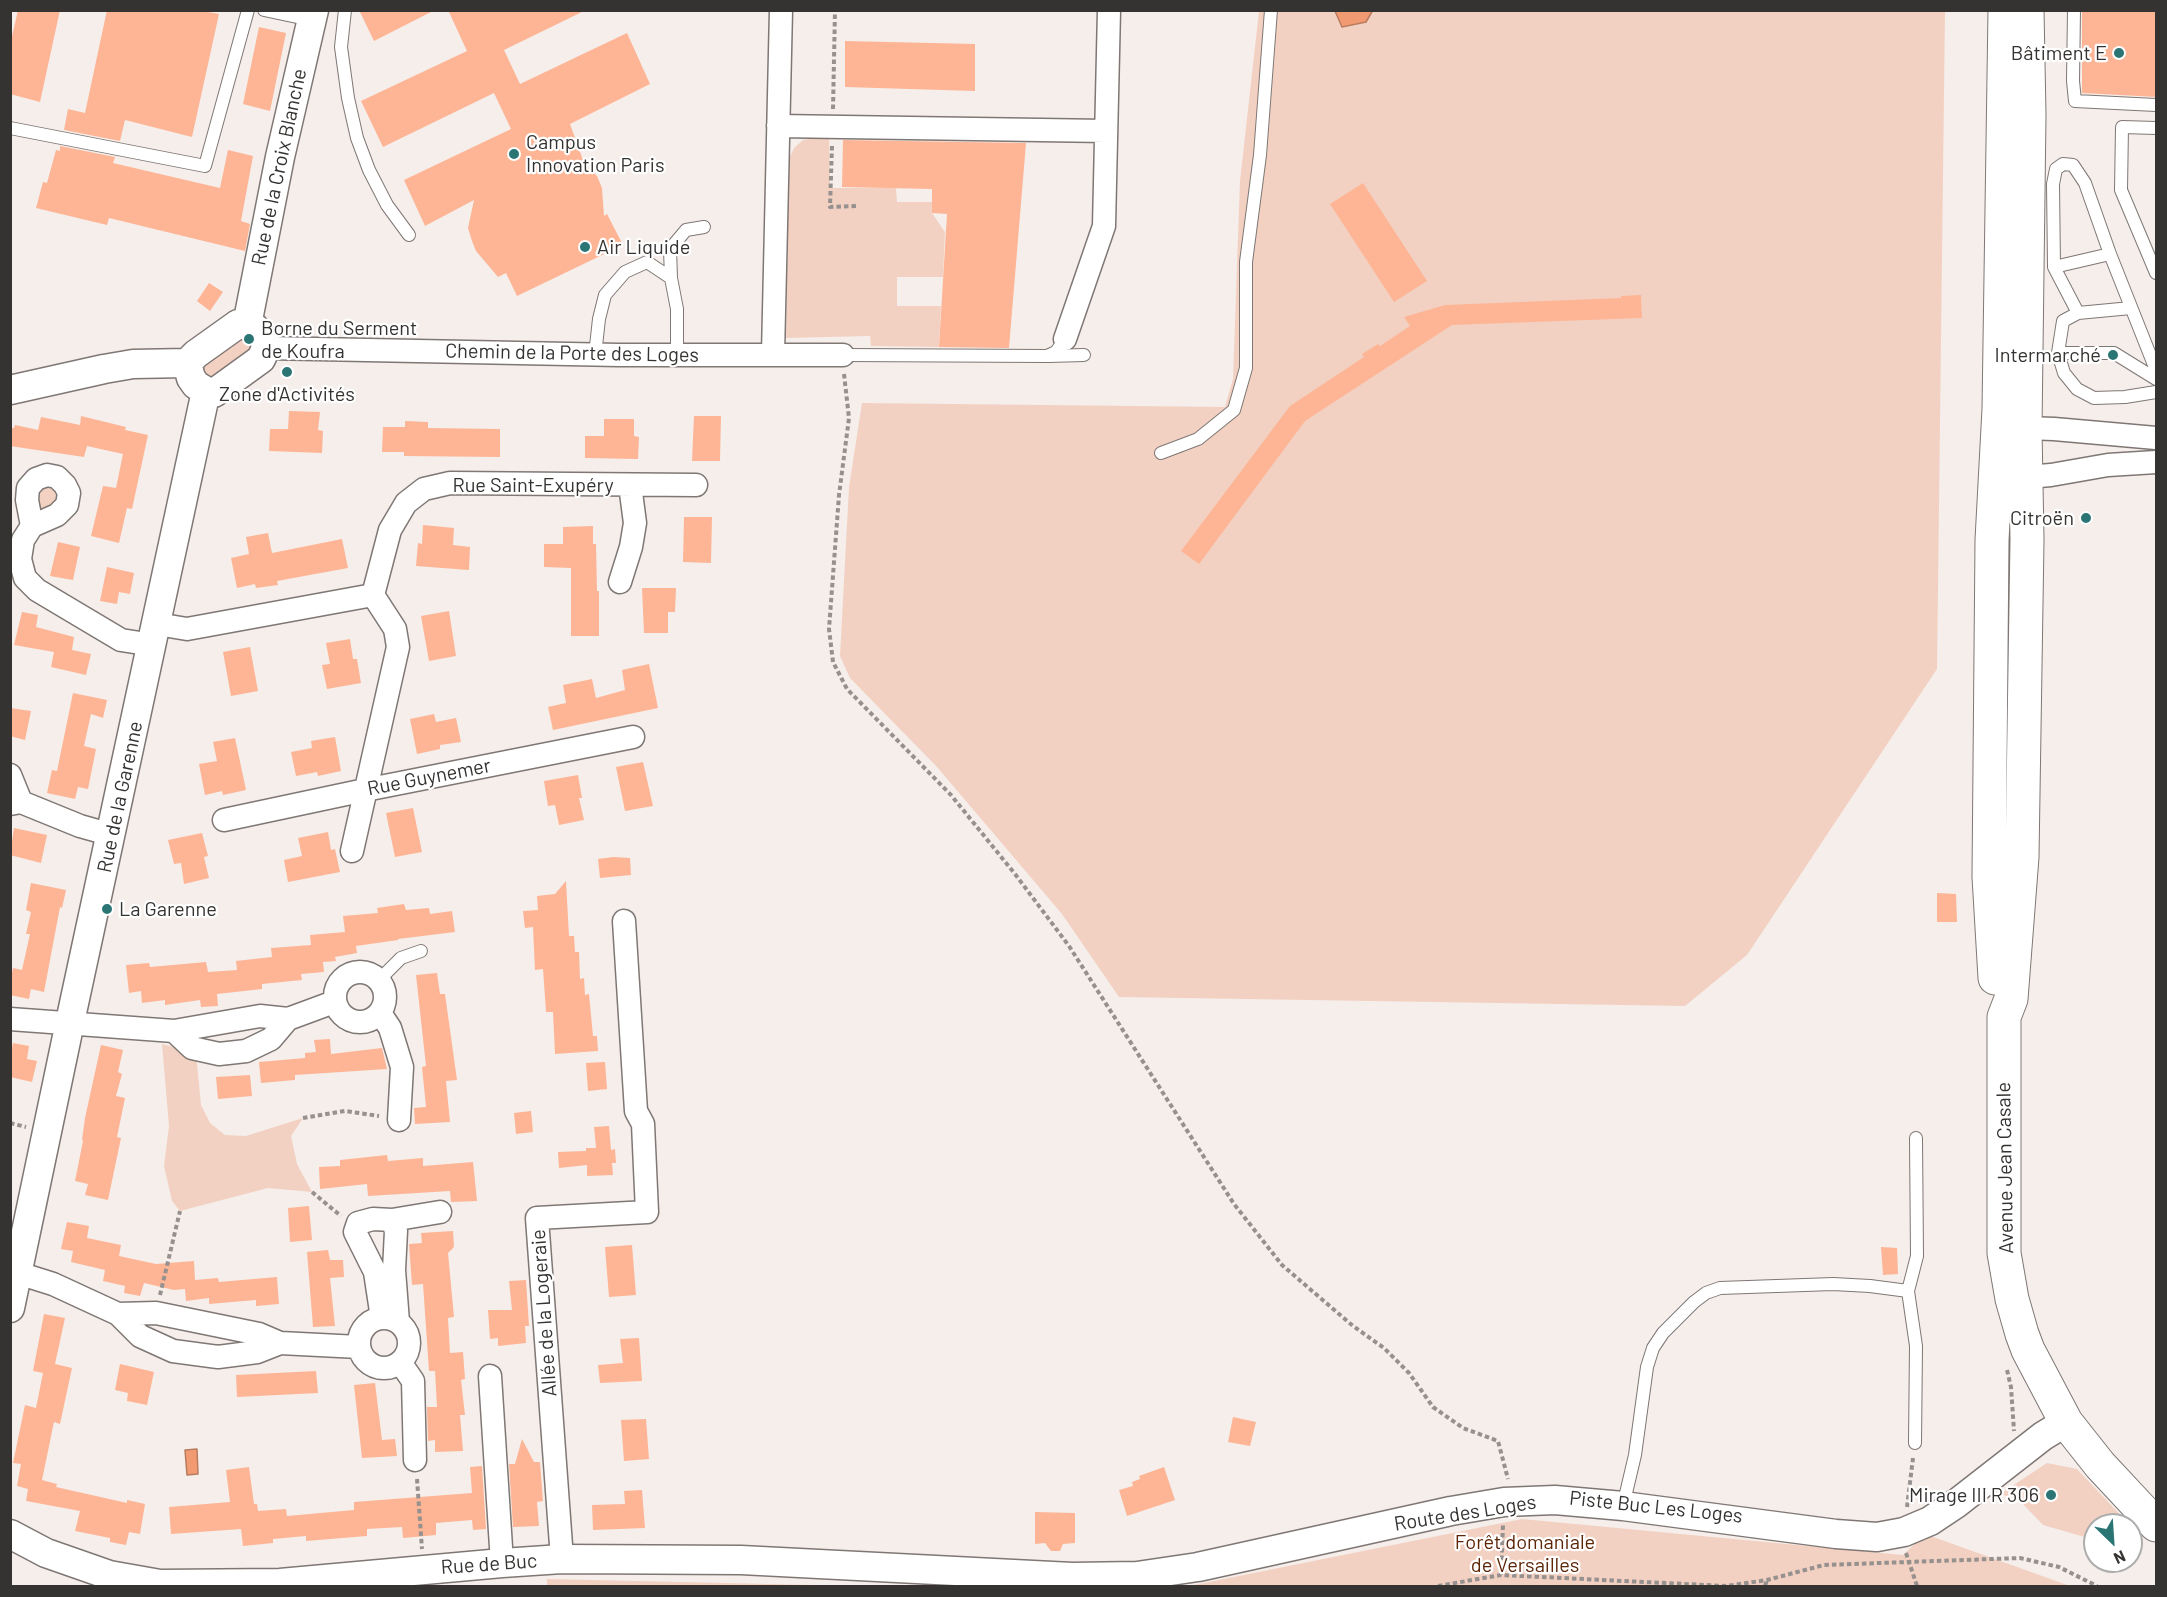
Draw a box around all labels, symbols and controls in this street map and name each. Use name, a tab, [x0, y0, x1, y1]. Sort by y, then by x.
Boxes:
place label: Bâtiment E	[2011, 41, 2107, 65]
marker: Bâtiment E	[2112, 46, 2126, 60]
street label: Rue de la Croix Blanche	[246, 66, 312, 268]
place label: Campus Innovation Paris	[526, 130, 665, 177]
marker: Campus Innovation Paris	[507, 147, 521, 161]
place label: Air Liquide	[597, 235, 690, 259]
marker: Air Liquide	[578, 240, 592, 254]
place label: Borne du Serment de Koufra	[261, 316, 417, 363]
marker: Borne du Serment de Koufra	[242, 332, 256, 346]
street label: Chemin de la Porte des Loges	[445, 339, 699, 367]
place label: Intermarché	[1994, 343, 2101, 367]
marker: Intermarché	[2106, 348, 2120, 362]
marker: Zone d'Activités	[280, 365, 294, 379]
place label: Zone d'Activités	[219, 382, 355, 406]
street label: Rue Saint-Exupéry	[452, 473, 614, 497]
place label: Citroën	[2010, 506, 2074, 530]
marker: Citroën	[2079, 511, 2093, 525]
street label: Rue de la Garenne	[92, 719, 148, 875]
street label: Rue Guynemer	[365, 753, 493, 801]
place label: La Garenne	[119, 897, 217, 921]
marker: La Garenne	[100, 902, 114, 916]
street label: Avenue Jean Casale	[1992, 1082, 2018, 1254]
street label: Allée de la Logeraie	[526, 1228, 562, 1398]
place label: Mirage III R 306	[1909, 1483, 2039, 1507]
street label: Piste Buc Les Loges	[1568, 1486, 1744, 1528]
marker: Mirage III R 306	[2044, 1488, 2058, 1502]
street label: Route des Loges	[1392, 1490, 1538, 1536]
north arrow	[2083, 1513, 2143, 1573]
park label: Forêt domaniale de Versailles	[1455, 1530, 1595, 1577]
text: N	[2111, 1547, 2129, 1569]
street label: Rue de Buc	[440, 1549, 538, 1579]

